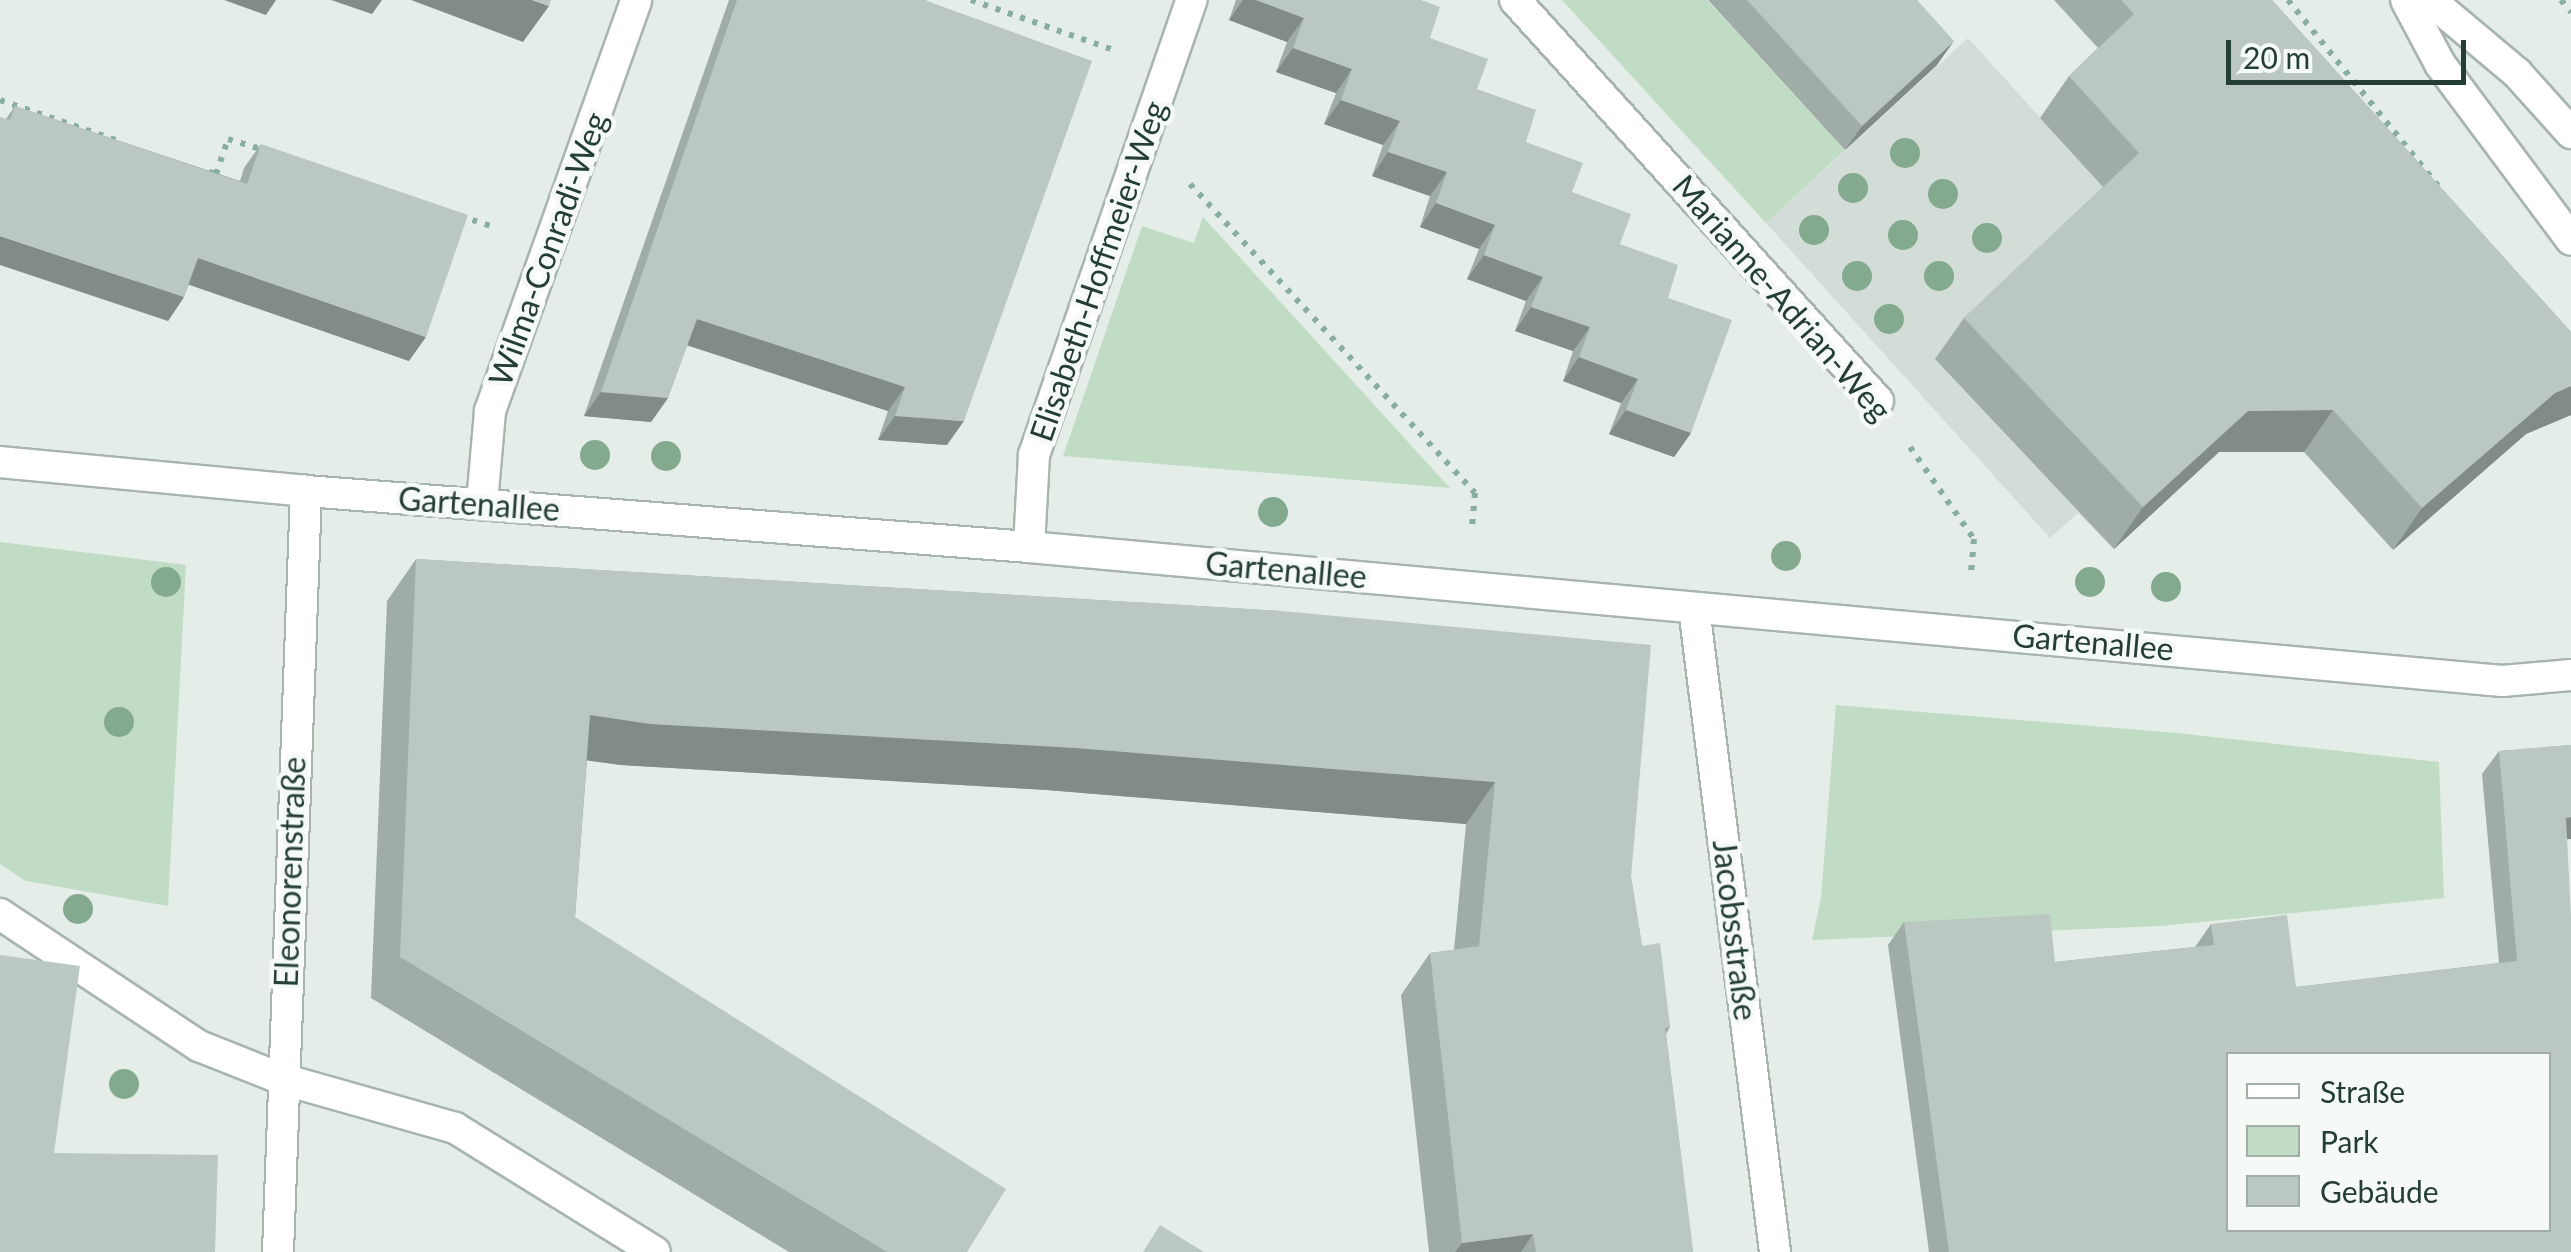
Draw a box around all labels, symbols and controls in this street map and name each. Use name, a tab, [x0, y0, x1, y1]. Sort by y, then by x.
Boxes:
scale bar	[2231, 20, 2471, 82]
text: 20 m	[2243, 39, 2310, 75]
street label: Elisabeth-Hoffmeier-Weg	[1022, 96, 1174, 446]
street label: Wilma-Conradi-Weg	[481, 107, 615, 391]
street label: Marianne-Adrian-Weg	[1665, 167, 1899, 429]
street label: Gartenallee	[397, 479, 561, 529]
street label: Gartenallee	[1204, 544, 1368, 596]
street label: Gartenallee	[2011, 616, 2175, 668]
street label: Eleonorenstraße	[267, 756, 313, 988]
street label: Jacobsstraße	[1705, 837, 1765, 1023]
legend	[2226, 1052, 2551, 1232]
text: Straße	[2320, 1073, 2405, 1109]
text: Park	[2320, 1123, 2379, 1159]
text: Gebäude	[2320, 1173, 2439, 1209]

